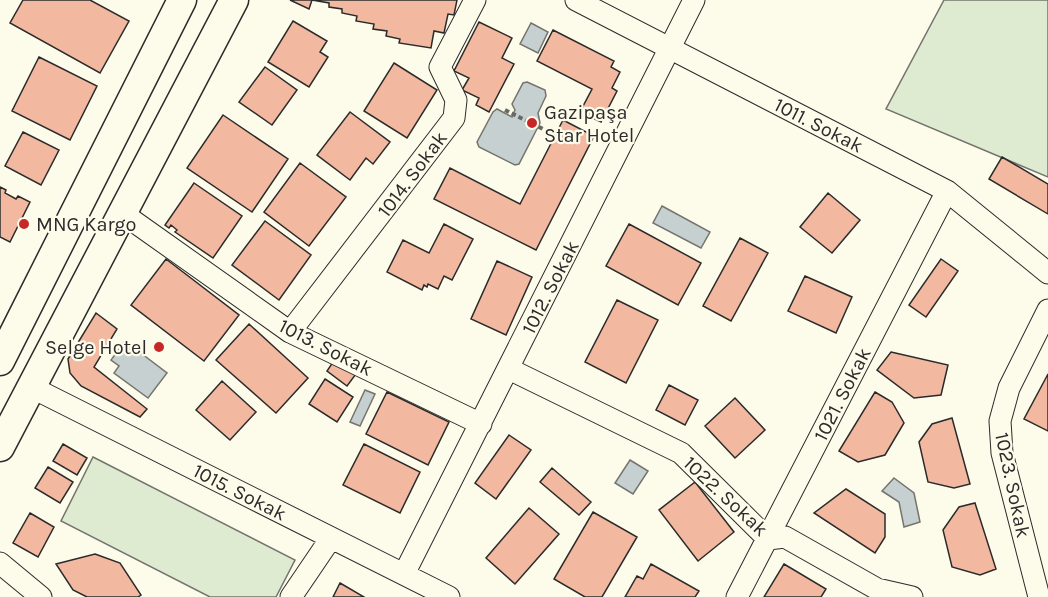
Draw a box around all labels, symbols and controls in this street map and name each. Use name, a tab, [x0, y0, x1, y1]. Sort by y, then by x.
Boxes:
street label: 1011. Sokak	[771, 93, 867, 158]
place label: Gazipaşa Star Hotel	[544, 101, 634, 147]
marker: Gazipaşa Star Hotel	[525, 116, 539, 130]
street label: 1014. Sokak	[373, 127, 452, 222]
place label: MNG Kargo	[36, 213, 137, 236]
marker: MNG Kargo	[17, 217, 31, 231]
street label: 1012. Sokak	[517, 237, 584, 338]
street label: 1013. Sokak	[275, 314, 376, 381]
place label: Selge Hotel	[45, 336, 147, 359]
marker: Selge Hotel	[152, 340, 166, 354]
street label: 1021. Sokak	[809, 344, 876, 445]
street label: 1023. Sokak	[990, 430, 1035, 540]
street label: 1022. Sokak	[679, 452, 772, 541]
street label: 1015. Sokak	[189, 459, 290, 526]

